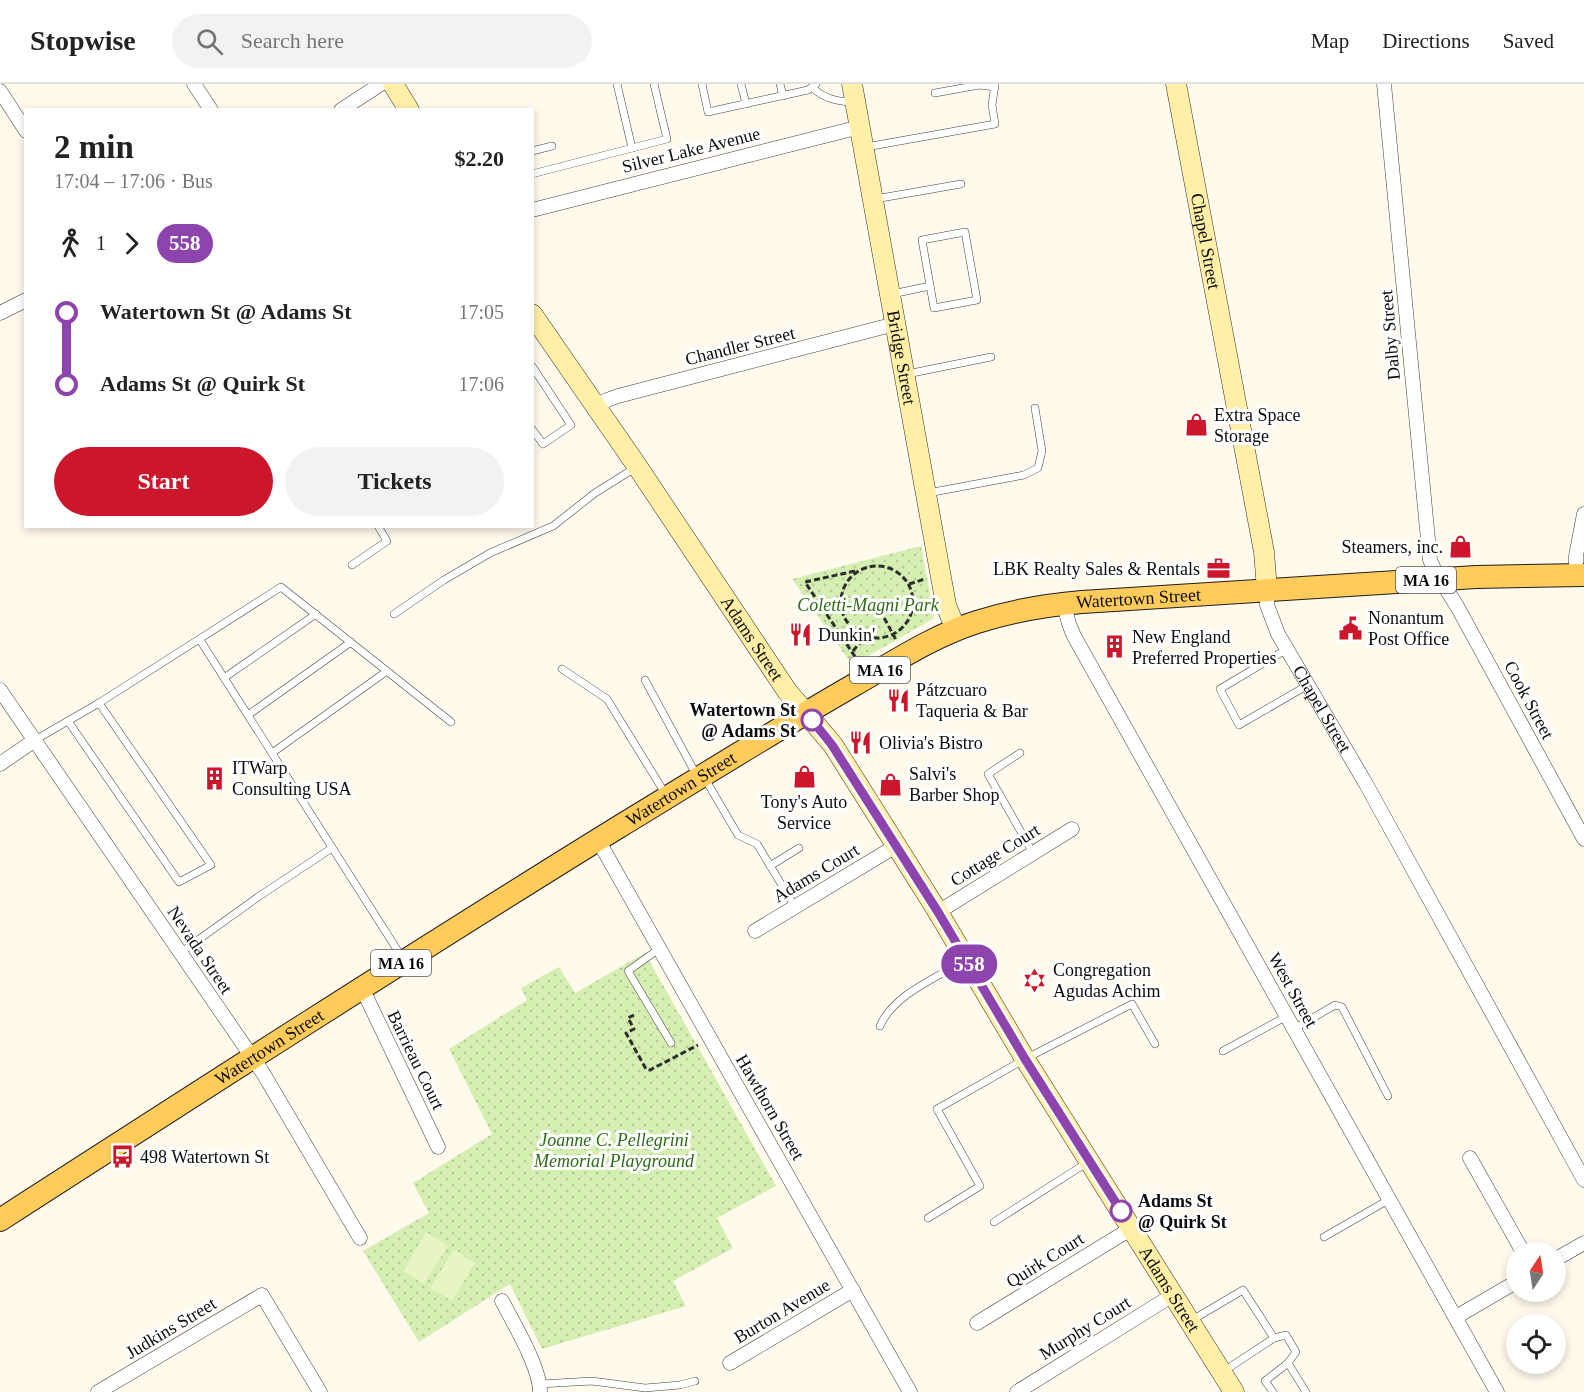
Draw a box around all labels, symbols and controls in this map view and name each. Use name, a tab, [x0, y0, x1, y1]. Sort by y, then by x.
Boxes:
search box	[172, 14, 592, 68]
text: Stopwise	[30, 25, 136, 56]
icon: search	[193, 25, 226, 58]
text: Search here	[241, 28, 344, 53]
text: Map	[1311, 29, 1349, 53]
text: Directions	[1382, 29, 1470, 53]
text: Saved	[1503, 29, 1554, 53]
street label: Silver Lake Avenue	[620, 123, 762, 177]
text: 2 min	[54, 129, 134, 165]
text: $2.20	[455, 146, 504, 171]
text: 17:04 – 17:06 · Bus	[54, 170, 213, 192]
street label: Chapel Street	[1187, 191, 1224, 291]
icon: walk	[54, 227, 87, 260]
icon: forward	[115, 227, 148, 260]
text: 558	[169, 231, 201, 255]
text: 1	[96, 232, 106, 254]
street label: Dalby Street	[1376, 289, 1404, 381]
text: Watertown St @ Adams St	[100, 299, 351, 324]
text: 17:05	[458, 301, 504, 323]
street label: Bridge Street	[883, 309, 920, 406]
street label: Chandler Street	[683, 323, 797, 369]
text: Adams St @ Quirk St	[100, 371, 305, 396]
text: 17:06	[458, 373, 504, 395]
place label: Extra Space Storage	[1214, 405, 1300, 446]
shop icon: Extra Space Storage	[1183, 412, 1209, 438]
button: Start	[54, 447, 273, 516]
button: Tickets	[285, 447, 504, 516]
shop icon: Steamers, inc.	[1448, 534, 1474, 560]
place label: Steamers, inc.	[1342, 537, 1443, 557]
office icon: LBK Realty Sales & Rentals	[1205, 556, 1231, 582]
place label: LBK Realty Sales & Rentals	[993, 559, 1200, 579]
road number: MA 16	[1396, 567, 1456, 593]
street label: Watertown Street	[1075, 584, 1202, 612]
street label: Adams Street	[717, 592, 787, 685]
park label: Coletti-Magni Park	[797, 595, 940, 615]
place label: Nonantum Post Office	[1368, 608, 1449, 649]
public building icon: Nonantum Post Office	[1337, 615, 1363, 641]
restaurant icon: Dunkin'	[787, 622, 813, 648]
place label: Dunkin'	[818, 625, 875, 645]
place label: New England Preferred Properties	[1132, 627, 1276, 668]
building icon: New England Preferred Properties	[1101, 634, 1127, 660]
road number: MA 16	[850, 657, 910, 683]
street label: Cook Street	[1500, 658, 1558, 742]
street label: Chapel Street	[1289, 662, 1355, 756]
place label: Pátzcuaro Taqueria & Bar	[916, 680, 1028, 721]
restaurant icon: Pátzcuaro Taqueria & Bar	[885, 687, 911, 713]
place label: Watertown St @ Adams St	[690, 700, 796, 741]
marker: Watertown St @ Adams St	[801, 709, 823, 731]
restaurant icon: Olivia's Bistro	[848, 730, 874, 756]
place label: Olivia's Bistro	[879, 733, 983, 753]
street label: Watertown Street	[622, 748, 740, 830]
place label: ITWarp Consulting USA	[232, 758, 352, 799]
shop icon: Tony's Auto Service	[791, 763, 817, 789]
place label: Salvi's Barber Shop	[909, 764, 999, 805]
building icon: ITWarp Consulting USA	[201, 765, 227, 791]
shop icon: Salvi's Barber Shop	[878, 771, 904, 797]
place label: Tony's Auto Service	[761, 792, 847, 833]
street label: Cottage Court	[947, 820, 1043, 890]
street label: Adams Court	[769, 840, 863, 906]
street label: Nevada Street	[163, 902, 237, 998]
line badge: 558	[934, 944, 1004, 984]
street label: West Street	[1264, 949, 1322, 1031]
road number: MA 16	[371, 950, 431, 976]
text: 558	[953, 952, 985, 976]
place label: Congregation Agudas Achim	[1053, 960, 1161, 1001]
synagogue icon: Congregation Agudas Achim	[1022, 967, 1048, 993]
street label: Watertown Street	[211, 1005, 327, 1089]
street label: Barrieau Court	[383, 1007, 449, 1113]
street label: Hawthorn Street	[732, 1051, 808, 1163]
park label: Joanne C. Pellegrini Memorial Playground	[533, 1130, 695, 1171]
bus stop icon: 498 Watertown St	[109, 1144, 135, 1170]
place label: 498 Watertown St	[140, 1147, 269, 1167]
place label: Adams St @ Quirk St	[1138, 1191, 1227, 1232]
marker: Adams St @ Quirk St	[1110, 1200, 1132, 1222]
street label: Quirk Court	[1003, 1228, 1087, 1292]
north arrow	[1506, 1242, 1566, 1302]
map controls	[1506, 1242, 1566, 1374]
street label: Adams Street	[1135, 1243, 1204, 1336]
street label: Burton Avenue	[730, 1275, 834, 1347]
street label: Murphy Court	[1036, 1292, 1134, 1364]
street label: Judkins Street	[122, 1293, 220, 1363]
button: locate	[1506, 1314, 1566, 1374]

